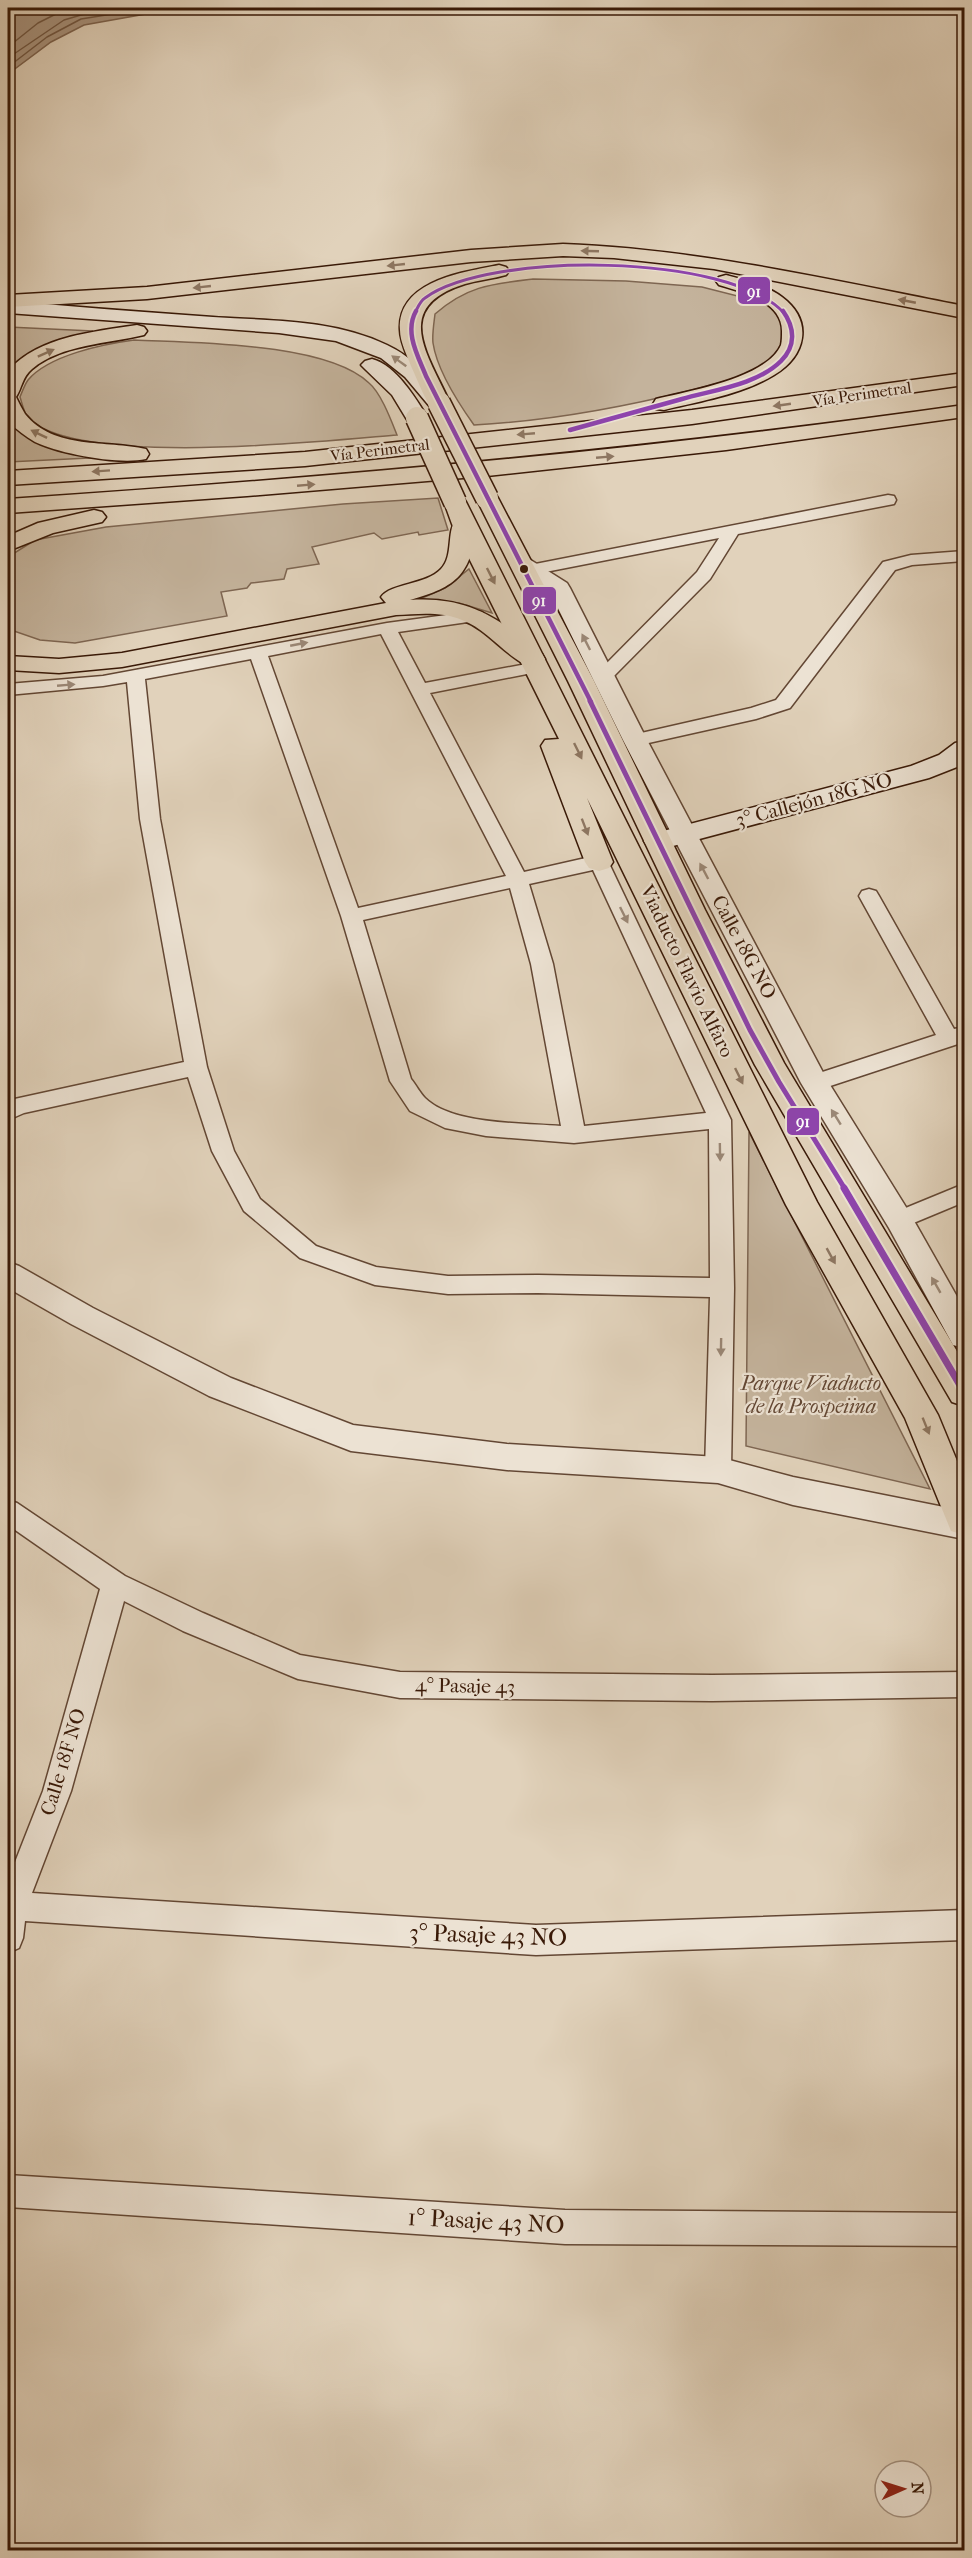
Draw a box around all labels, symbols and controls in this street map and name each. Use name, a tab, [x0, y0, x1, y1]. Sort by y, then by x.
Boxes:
one-way arrow	[581, 246, 600, 255]
one-way arrow	[387, 260, 406, 269]
line badge: 91	[737, 276, 771, 305]
one-way arrow	[193, 282, 212, 291]
text: 91	[746, 282, 761, 302]
one-way arrow	[897, 296, 916, 305]
one-way arrow	[38, 348, 56, 358]
one-way arrow	[391, 355, 407, 367]
street label: Vía Perimetral	[810, 378, 913, 410]
one-way arrow	[772, 401, 791, 410]
one-way arrow	[516, 429, 535, 439]
one-way arrow	[30, 430, 48, 440]
street label: Vía Perimetral	[328, 434, 431, 466]
one-way arrow	[596, 452, 615, 462]
one-way arrow	[92, 467, 111, 476]
one-way arrow	[297, 480, 316, 490]
unlabelled marker	[518, 563, 530, 575]
one-way arrow	[486, 568, 496, 585]
line badge: 91	[522, 586, 557, 615]
text: 91	[531, 591, 546, 611]
one-way arrow	[581, 633, 591, 650]
one-way arrow	[290, 639, 309, 648]
one-way arrow	[56, 680, 75, 690]
one-way arrow	[573, 742, 582, 759]
street label: 3° Callejón 18G NO	[733, 768, 895, 832]
one-way arrow	[581, 818, 591, 836]
one-way arrow	[699, 863, 709, 880]
street label: Viaducto Flavio Alfaro	[635, 880, 739, 1061]
street label: Calle 18G NO	[707, 891, 781, 1003]
one-way arrow	[620, 907, 629, 924]
one-way arrow	[734, 1067, 743, 1084]
line badge: 91	[786, 1107, 820, 1136]
one-way arrow	[830, 1109, 841, 1125]
text: 91	[795, 1112, 810, 1132]
one-way arrow	[716, 1142, 725, 1161]
one-way arrow	[826, 1247, 836, 1264]
one-way arrow	[930, 1277, 941, 1293]
one-way arrow	[716, 1337, 726, 1356]
park label: Parque Viaducto de la Prospeiina	[740, 1372, 881, 1418]
one-way arrow	[922, 1417, 931, 1435]
street label: 4° Pasaje 43	[415, 1674, 515, 1698]
street label: Calle 18F NO	[36, 1706, 90, 1818]
street label: 3° Pasaje 43 NO	[408, 1918, 568, 1952]
street label: 1° Pasaje 43 NO	[407, 2203, 565, 2239]
north arrow	[873, 2459, 933, 2519]
text: N	[908, 2482, 927, 2496]

